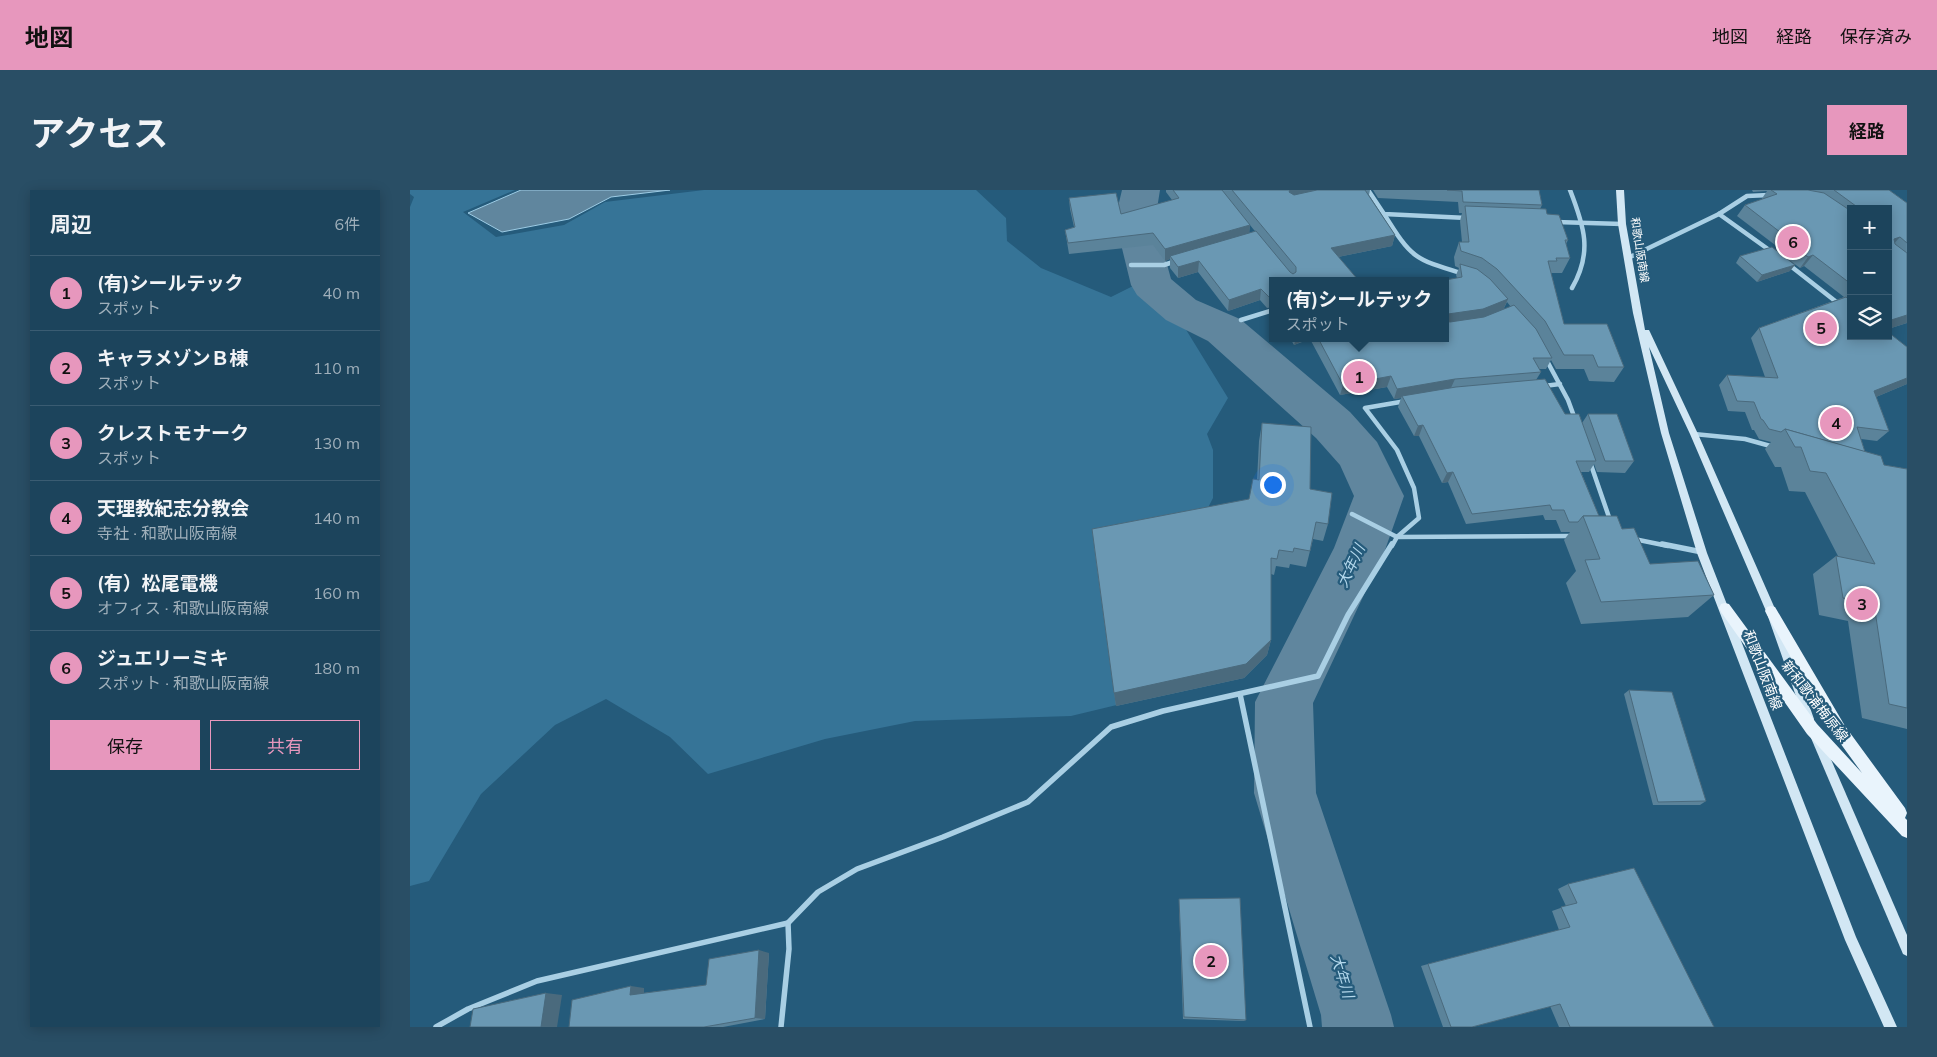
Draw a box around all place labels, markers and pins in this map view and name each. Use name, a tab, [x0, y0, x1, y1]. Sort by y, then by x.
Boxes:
pin: 6	[1777, 223, 1809, 261]
pin: 5	[1805, 309, 1837, 347]
pin: 1	[1343, 358, 1375, 396]
pin: 4	[1820, 404, 1852, 442]
pin: 3	[1846, 585, 1878, 623]
pin: 2	[1195, 942, 1227, 980]

